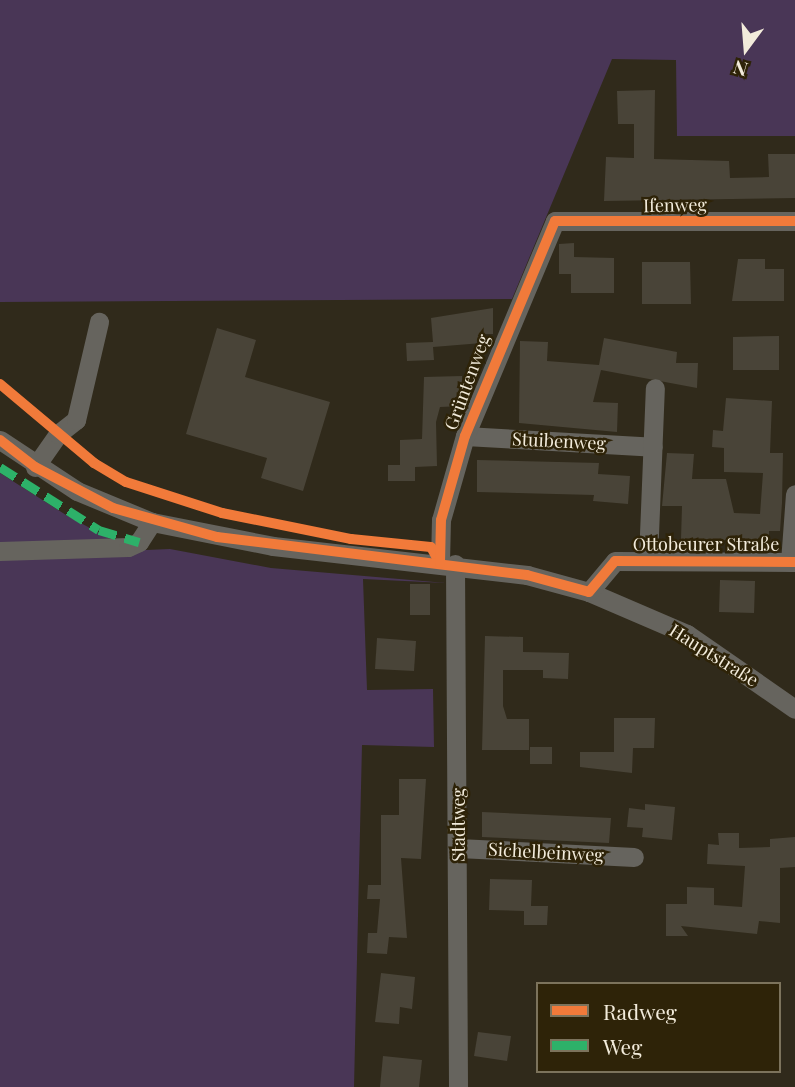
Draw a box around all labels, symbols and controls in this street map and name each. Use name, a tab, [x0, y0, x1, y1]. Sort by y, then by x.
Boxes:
north arrow	[711, 14, 781, 84]
text: N	[730, 55, 750, 84]
street label: Ifenweg	[643, 194, 707, 216]
street label: Grüntenweg	[440, 331, 494, 433]
street label: Stuibenweg	[512, 428, 606, 454]
street label: Ottobeurer Straße	[633, 533, 779, 555]
street label: Hauptstraße	[666, 619, 762, 691]
street label: Stadtweg	[447, 788, 469, 862]
street label: Sichelbeinweg	[488, 838, 604, 866]
legend	[536, 982, 781, 1073]
text: Radweg	[603, 997, 677, 1025]
text: Weg	[603, 1032, 642, 1060]

